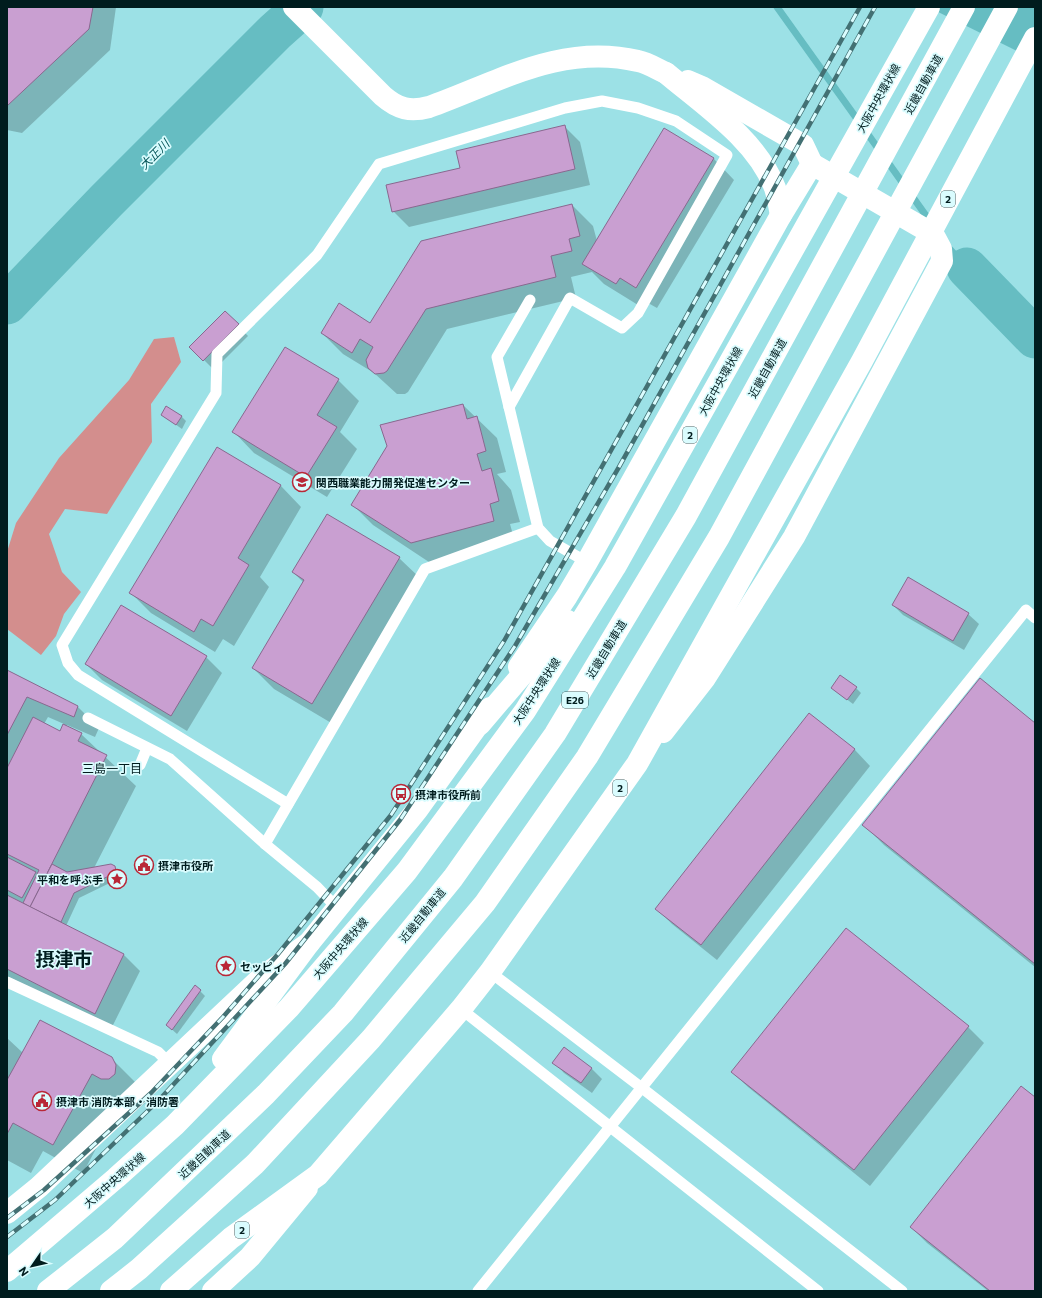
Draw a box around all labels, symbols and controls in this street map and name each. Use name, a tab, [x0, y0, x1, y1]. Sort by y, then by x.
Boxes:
street label: 近畿自動車道	[901, 52, 945, 116]
street label: 大阪中央環状線	[854, 61, 902, 135]
water label: 大正川	[136, 135, 173, 172]
road number: 2	[941, 191, 955, 207]
street label: 近畿自動車道	[745, 336, 789, 400]
street label: 大阪中央環状線	[696, 344, 744, 418]
road number: 2	[683, 427, 697, 443]
school or university icon: 関西職業能力開発促進センター	[291, 471, 313, 493]
place label: 関西職業能力開発促進センター	[316, 476, 470, 489]
street label: 近畿自動車道	[583, 617, 629, 681]
street label: 大阪中央環状線	[510, 655, 562, 727]
road number: E26	[562, 692, 588, 708]
district label: 三島一丁目	[82, 761, 142, 775]
road number: 2	[613, 780, 627, 796]
bus stop icon: 摂津市役所前	[390, 783, 412, 805]
place label: 摂津市役所前	[415, 788, 481, 801]
public building icon: 摂津市役所	[133, 854, 155, 876]
place label: 摂津市役所	[158, 859, 213, 872]
place icon: 平和を呼ぶ手	[106, 868, 128, 890]
place label: 平和を呼ぶ手	[37, 873, 103, 886]
street label: 近畿自動車道	[396, 885, 448, 945]
street label: 大阪中央環状線	[310, 915, 370, 981]
district label: 摂津市	[35, 947, 93, 970]
place icon: セッピィ	[215, 955, 237, 977]
place label: セッピィ	[240, 960, 284, 973]
public building icon: 摂津市 消防本部・消防署	[31, 1090, 53, 1112]
place label: 摂津市 消防本部・消防署	[56, 1095, 179, 1108]
street label: 近畿自動車道	[175, 1127, 233, 1181]
street label: 大阪中央環状線	[81, 1150, 147, 1210]
road number: 2	[235, 1222, 249, 1238]
north arrow	[12, 1246, 52, 1286]
text: N	[16, 1265, 31, 1279]

